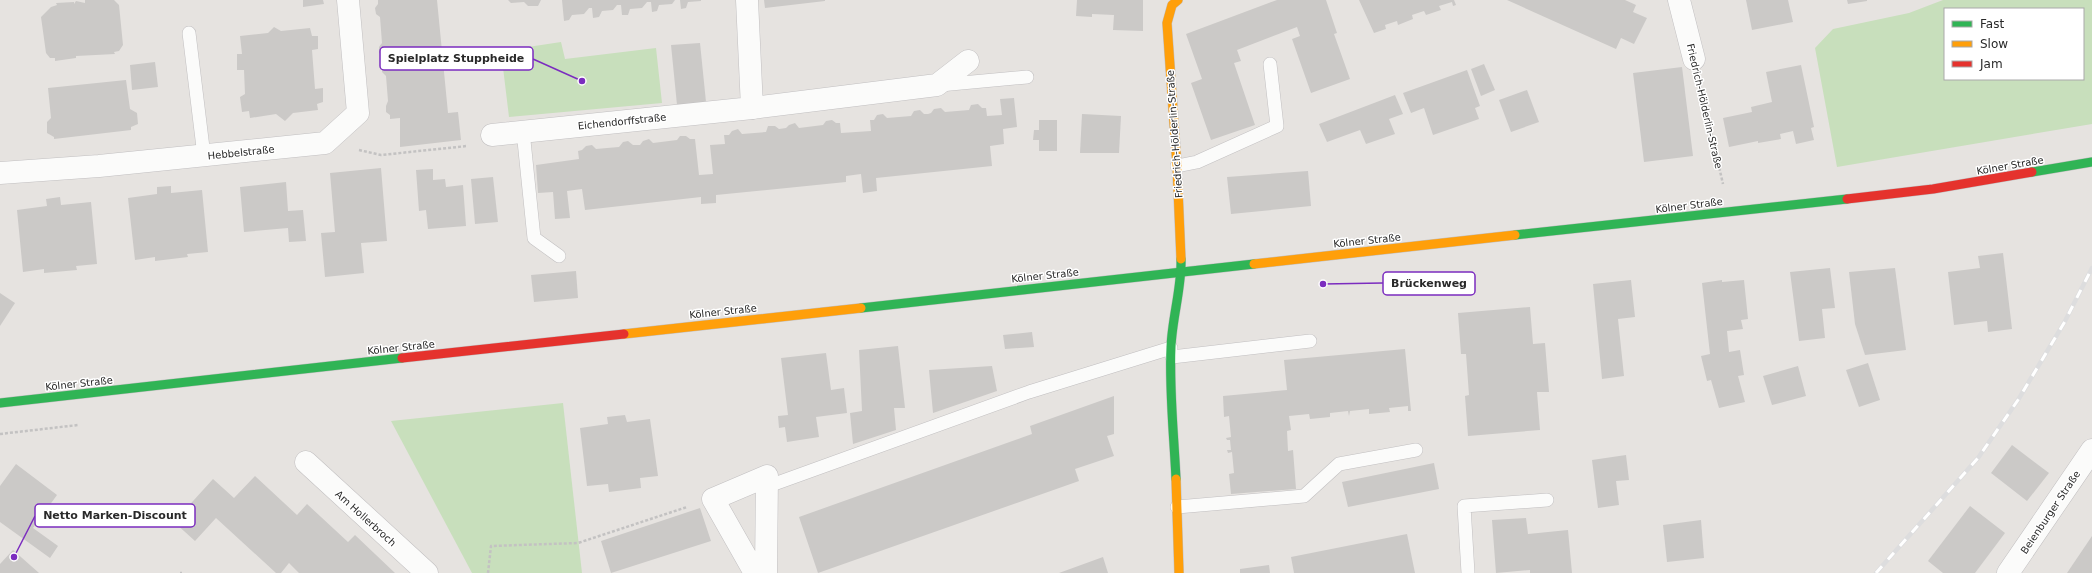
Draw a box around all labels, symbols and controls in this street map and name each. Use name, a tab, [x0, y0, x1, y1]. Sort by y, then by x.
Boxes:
legend	[1944, 8, 2084, 80]
text: Fast	[1980, 17, 2004, 31]
text: Slow	[1980, 37, 2008, 51]
street label: Friedrich-Hölderlin-Straße	[1685, 42, 1724, 170]
callout: Spielplatz Stuppheide	[380, 47, 533, 70]
text: Spielplatz Stuppheide	[388, 52, 524, 65]
text: Jam	[1979, 57, 2003, 71]
street label: Friedrich-Hölderlin-Straße	[1165, 70, 1184, 198]
street label: Eichendorffstraße	[577, 111, 667, 132]
street label: Hebbelstraße	[207, 144, 275, 161]
street label: Kölner Straße	[1976, 154, 2044, 177]
street label: Kölner Straße	[1655, 196, 1723, 215]
street label: Kölner Straße	[1333, 231, 1401, 250]
street label: Kölner Straße	[1011, 266, 1079, 285]
callout: Brückenweg	[1383, 272, 1475, 295]
text: Brückenweg	[1391, 277, 1467, 290]
street label: Kölner Straße	[689, 302, 757, 321]
street label: Kölner Straße	[367, 338, 435, 357]
street label: Kölner Straße	[45, 374, 113, 393]
street label: Beienburger Straße	[2019, 469, 2082, 556]
street label: Am Hollerbroch	[333, 488, 398, 548]
callout: Netto Marken-Discount	[35, 504, 195, 527]
text: Netto Marken-Discount	[43, 509, 187, 522]

